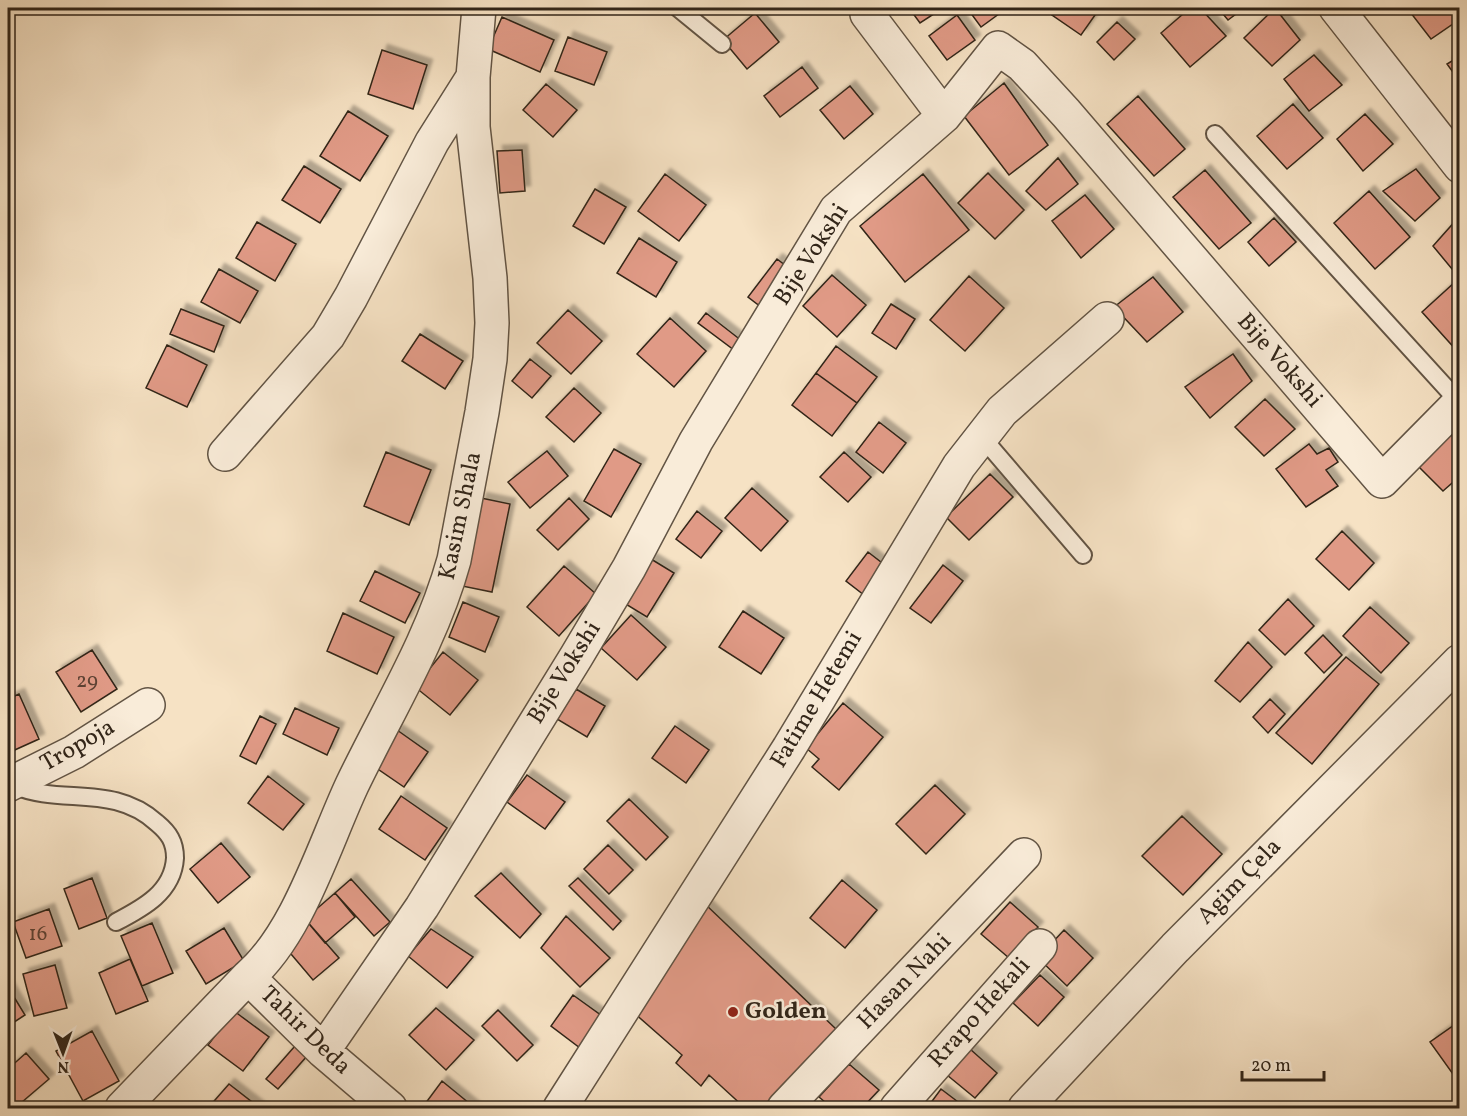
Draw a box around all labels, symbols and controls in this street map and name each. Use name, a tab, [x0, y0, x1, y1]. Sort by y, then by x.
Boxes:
street label: Bije Vokshi	[766, 197, 858, 313]
street label: Bije Vokshi	[1228, 306, 1330, 416]
street label: Kasim Shala	[431, 449, 491, 583]
street label: Bije Vokshi	[520, 615, 610, 731]
street label: Fatime Hetemi	[763, 625, 871, 775]
house number: 29	[76, 667, 98, 696]
street label: Tropoja	[34, 711, 122, 781]
street label: Agim Çela	[1190, 831, 1290, 933]
house number: 16	[29, 920, 47, 949]
street label: Hasan Nahi	[850, 926, 960, 1038]
street label: Rrapo Hekali	[921, 950, 1039, 1076]
street label: Tahir Deda	[252, 979, 358, 1083]
place label: Golden	[745, 995, 827, 1029]
marker: Golden	[726, 1005, 740, 1019]
north arrow	[33, 1023, 93, 1083]
scale bar	[1242, 1044, 1324, 1082]
text: 20 m	[1251, 1054, 1291, 1079]
text: N	[57, 1055, 69, 1077]

